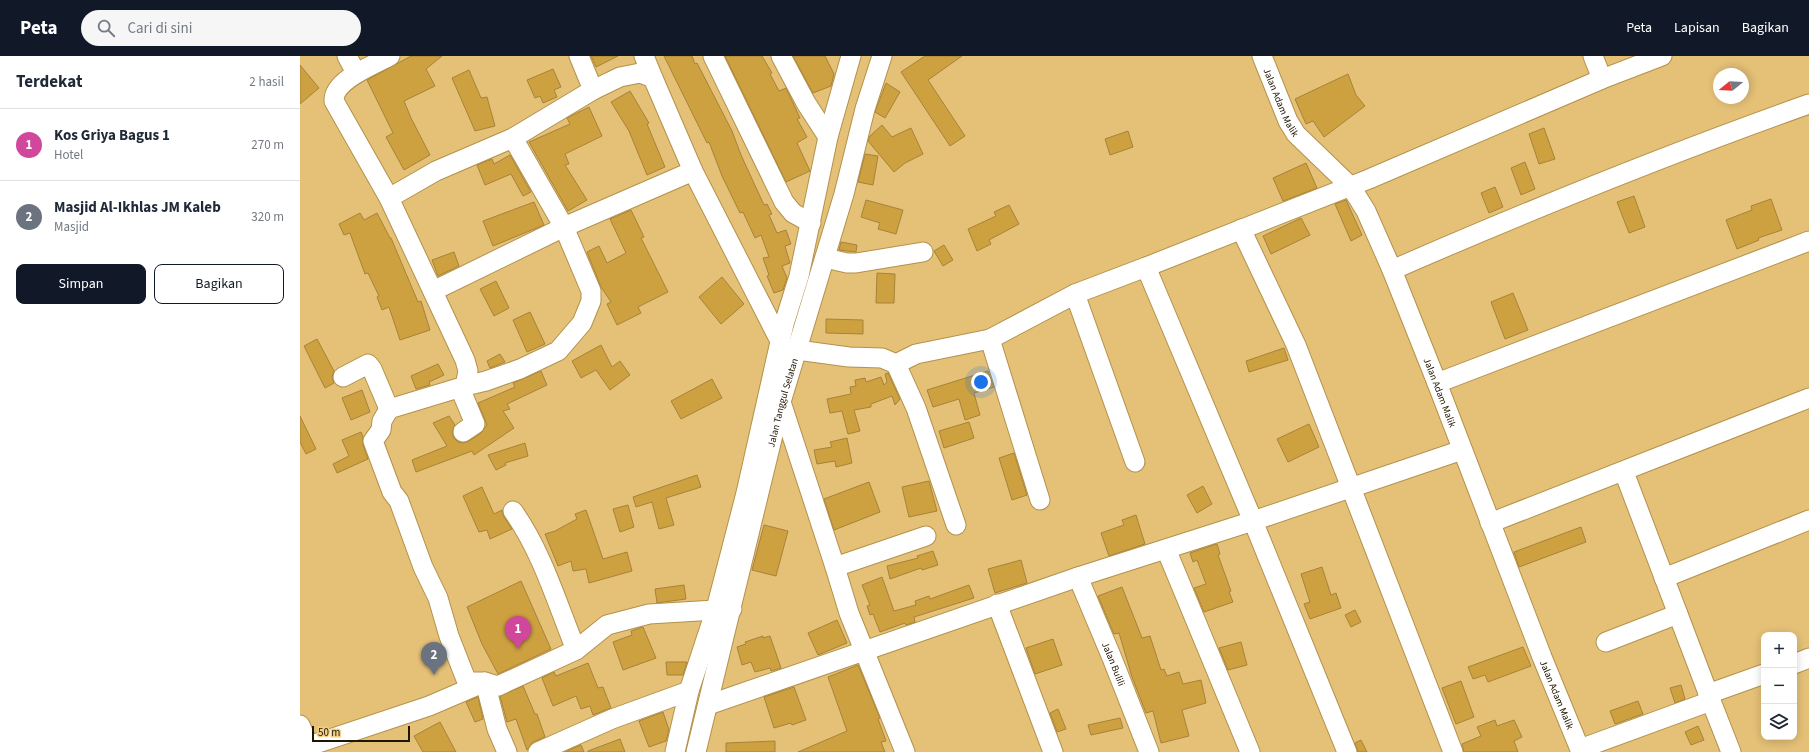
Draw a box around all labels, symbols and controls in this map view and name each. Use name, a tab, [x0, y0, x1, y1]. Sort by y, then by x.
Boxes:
search box	[81, 10, 361, 46]
text: Peta	[20, 15, 57, 42]
icon: search	[95, 17, 117, 39]
text: Cari di sini	[127, 18, 192, 39]
text: Peta	[1626, 18, 1652, 38]
text: Lapisan	[1674, 18, 1720, 38]
text: Bagikan	[1742, 18, 1789, 38]
street label: Jalan Adam Malik	[1259, 66, 1302, 140]
north arrow	[1713, 68, 1749, 104]
text: Terdekat	[16, 70, 82, 94]
text: 2 hasil	[249, 73, 284, 91]
text: Kos Griya Bagus 1	[54, 125, 170, 146]
text: 1	[26, 136, 32, 154]
text: 270 m	[251, 136, 284, 154]
text: Hotel	[54, 146, 83, 164]
text: Masjid Al-Ikhlas JM Kaleb	[54, 197, 221, 218]
text: 2	[26, 208, 32, 226]
text: 320 m	[251, 208, 284, 226]
text: Masjid	[54, 218, 89, 236]
button: Simpan	[16, 264, 146, 304]
button: Bagikan	[154, 264, 284, 304]
street label: Jalan Adam Malik	[1420, 356, 1459, 430]
street label: Jalan Tanggul Selatan	[764, 357, 802, 449]
your location	[971, 372, 991, 392]
pin: 1	[505, 616, 531, 649]
map controls	[1761, 632, 1797, 740]
button: +	[1761, 632, 1797, 668]
street label: Jalan Bulili	[1098, 640, 1128, 688]
pin: 2	[421, 642, 447, 675]
street label: Jalan Adam Malik	[1536, 658, 1577, 732]
button: −	[1761, 668, 1797, 704]
button: layers	[1761, 704, 1797, 740]
scale bar	[312, 724, 410, 743]
text: 50 m	[318, 725, 340, 740]

